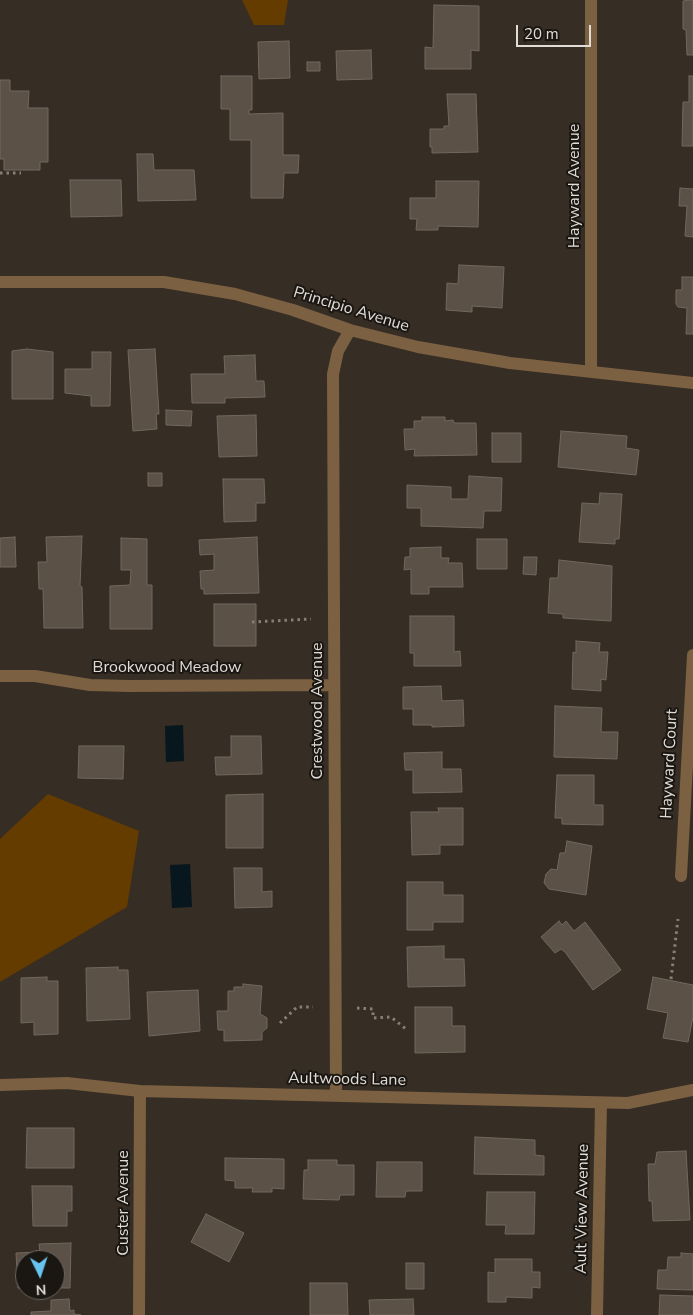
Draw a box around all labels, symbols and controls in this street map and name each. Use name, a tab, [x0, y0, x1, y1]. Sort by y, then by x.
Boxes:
scale bar	[518, 15, 593, 47]
text: 20 m	[524, 24, 559, 44]
street label: Hayward Avenue	[565, 124, 585, 248]
street label: Principio Avenue	[291, 283, 411, 337]
street label: Crestwood Avenue	[308, 642, 328, 780]
street label: Brookwood Meadow	[93, 658, 241, 678]
street label: Hayward Court	[658, 709, 682, 819]
street label: Aultwoods Lane	[288, 1069, 406, 1091]
street label: Ault View Avenue	[572, 1144, 594, 1274]
street label: Custer Avenue	[114, 1150, 134, 1256]
north arrow	[15, 1250, 65, 1300]
text: N	[35, 1280, 47, 1299]

